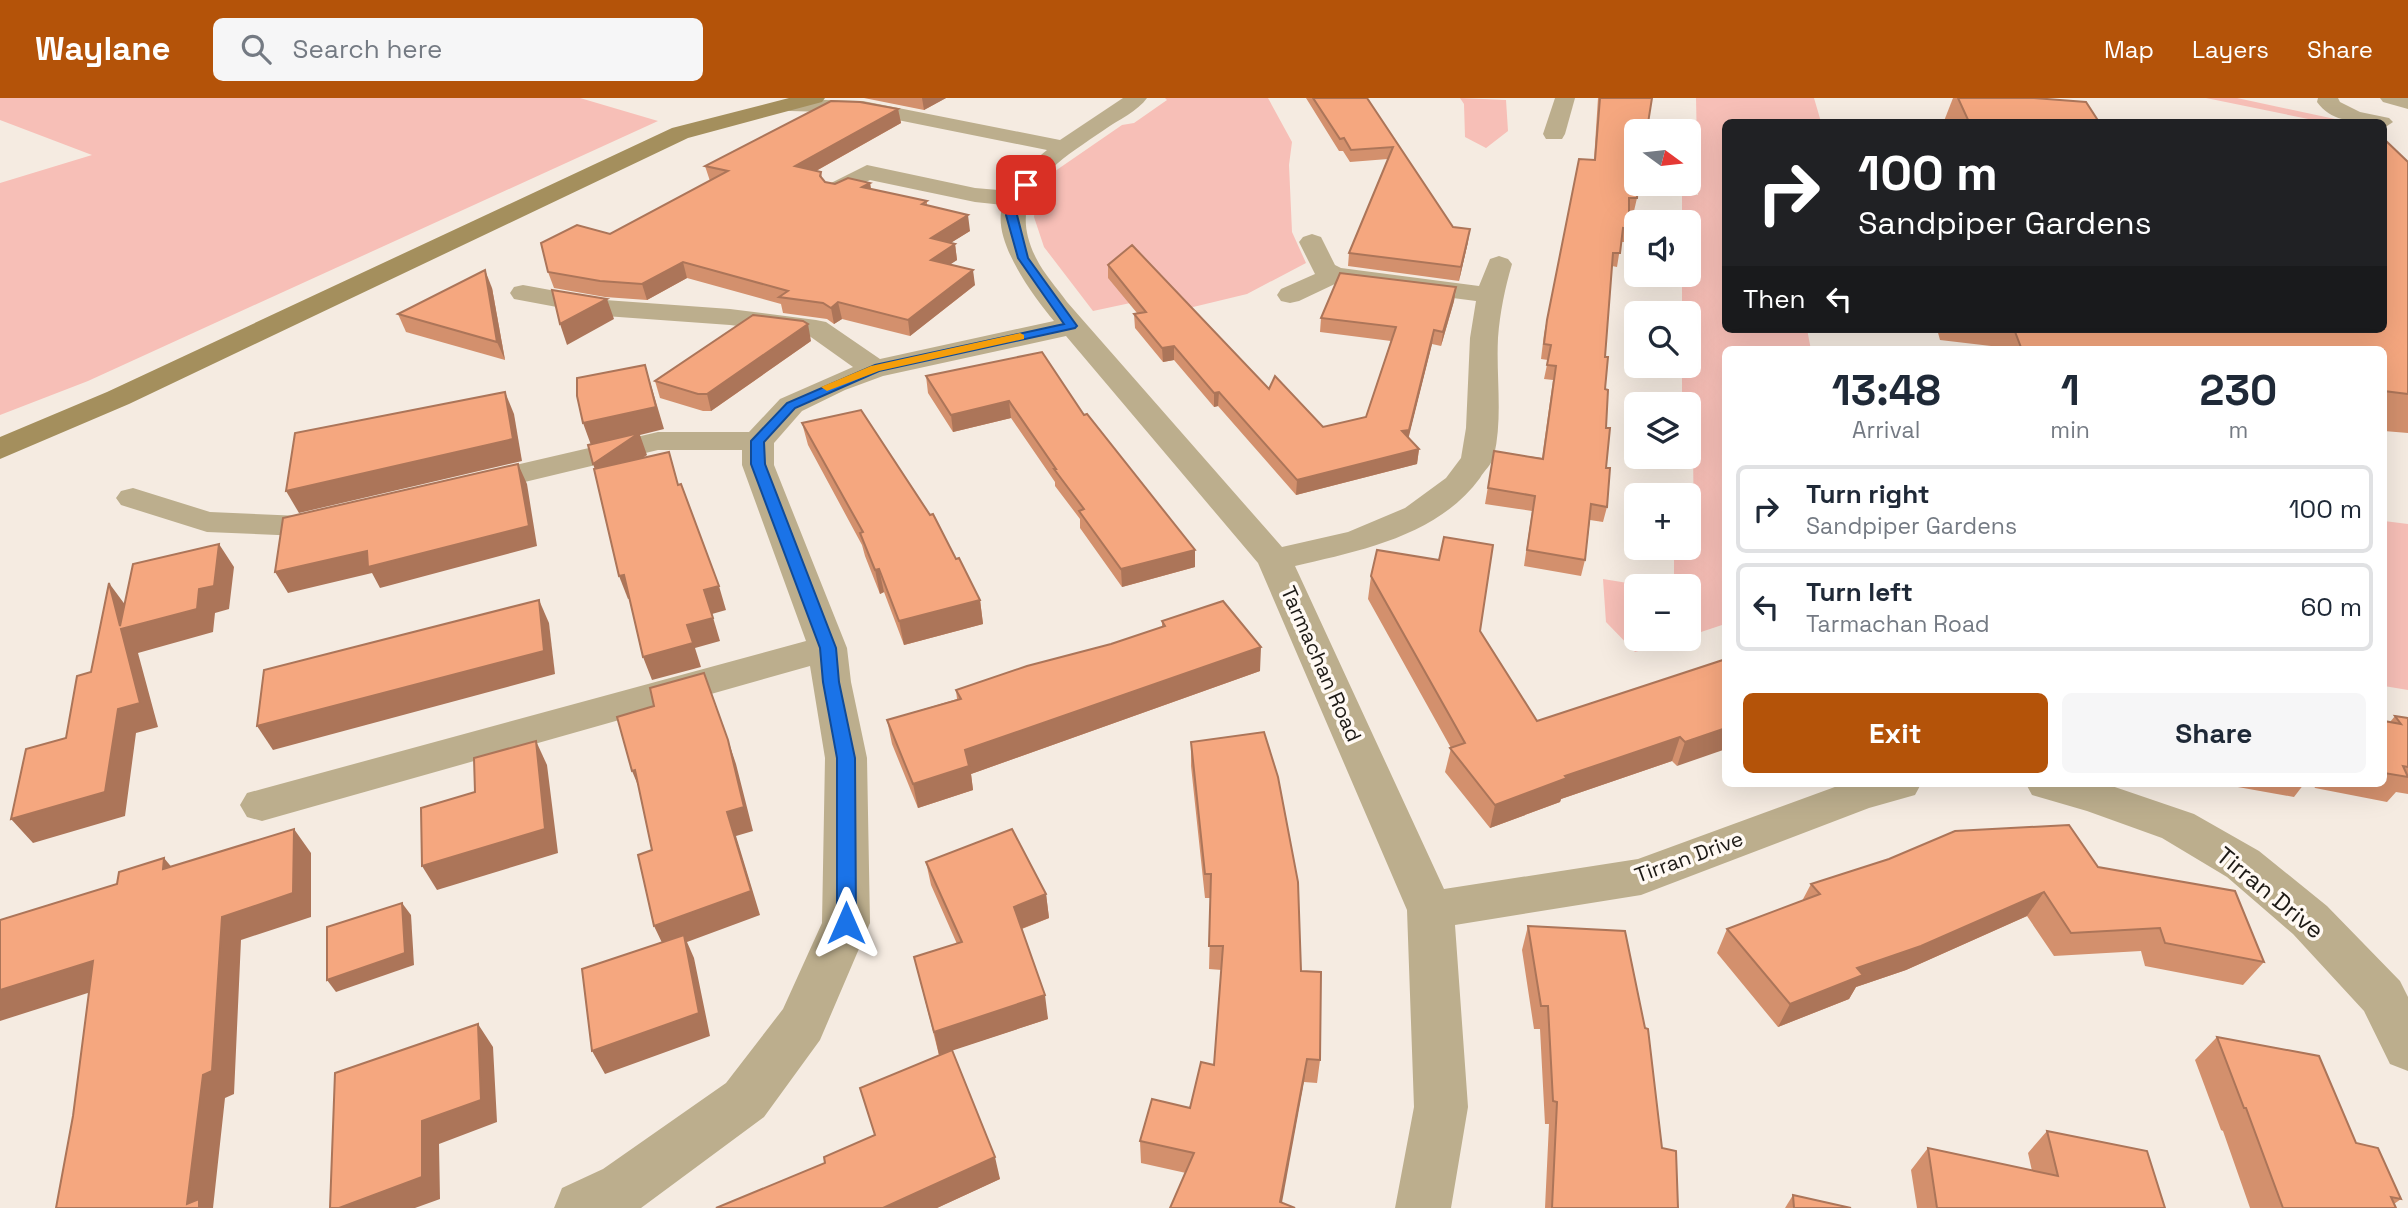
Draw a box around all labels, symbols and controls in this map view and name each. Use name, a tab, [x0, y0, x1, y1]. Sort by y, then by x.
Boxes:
search box	[213, 18, 703, 81]
text: Waylane	[35, 28, 171, 70]
icon: search	[237, 30, 275, 68]
text: Search here	[293, 32, 442, 66]
text: Map	[2104, 34, 2154, 65]
text: Layers	[2192, 34, 2269, 65]
text: Share	[2307, 34, 2373, 65]
north arrow	[1624, 119, 1701, 196]
map controls	[1624, 119, 1701, 651]
text: 100 m	[1858, 142, 1998, 204]
icon: right	[1743, 147, 1834, 238]
pin	[996, 155, 1056, 215]
icon: arrive	[1007, 166, 1045, 204]
text: Sandpiper Gardens	[1858, 203, 2152, 243]
button: sound	[1624, 210, 1701, 287]
icon: left	[1820, 280, 1858, 318]
text: Then	[1743, 282, 1806, 316]
button: search	[1624, 301, 1701, 378]
text: 13:48	[1832, 364, 1941, 417]
text: 1	[2061, 364, 2080, 417]
text: 230	[2200, 364, 2277, 417]
button: layers	[1624, 392, 1701, 469]
text: Arrival	[1852, 415, 1920, 445]
text: min	[2050, 415, 2090, 445]
text: m	[2229, 415, 2248, 445]
text: Turn right	[1806, 477, 1930, 511]
button: +	[1624, 483, 1701, 560]
icon: right	[1747, 490, 1785, 528]
text: 100 m	[2289, 492, 2362, 526]
text: Sandpiper Gardens	[1806, 511, 2017, 541]
button: −	[1624, 574, 1701, 651]
text: Turn left	[1806, 575, 1913, 609]
street label: Tarmachan Road	[1275, 582, 1368, 746]
icon: left	[1747, 588, 1785, 626]
text: 60 m	[2300, 590, 2362, 624]
text: Tarmachan Road	[1806, 609, 1990, 639]
button: Exit	[1743, 693, 2048, 773]
button: Share	[2062, 693, 2366, 773]
street label: Tirran Drive	[1631, 824, 1747, 889]
street label: Tirran Drive	[2210, 840, 2330, 945]
position arrow	[809, 886, 883, 960]

